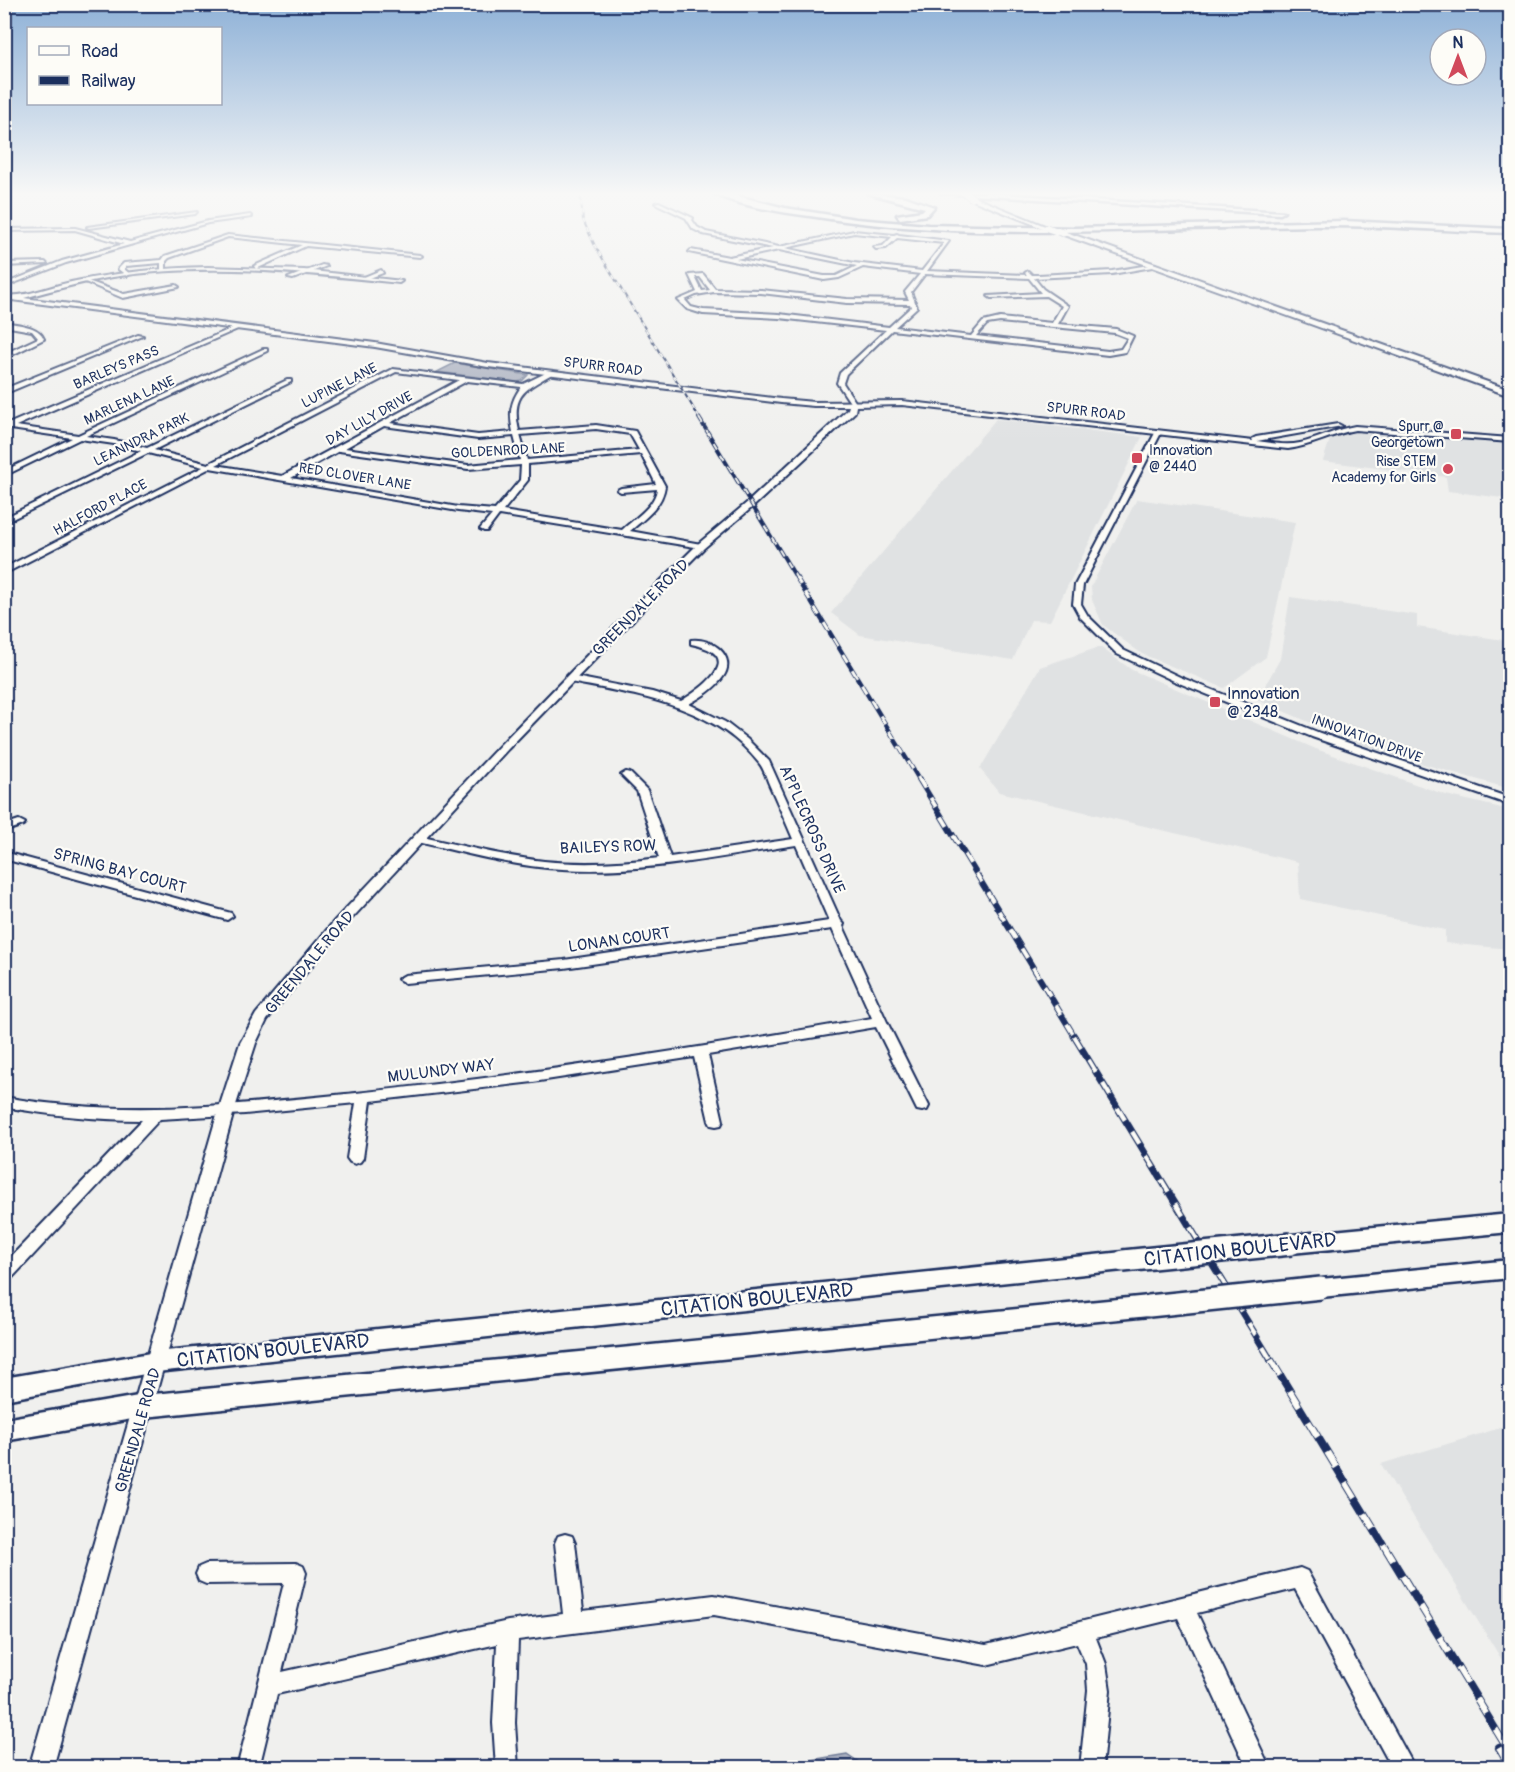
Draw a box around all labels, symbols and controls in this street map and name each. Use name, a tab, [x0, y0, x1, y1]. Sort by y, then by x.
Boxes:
legend	[27, 27, 222, 105]
north arrow	[1428, 27, 1488, 87]
text: N	[1453, 33, 1464, 53]
text: Road	[81, 40, 118, 63]
text: Railway	[81, 70, 136, 93]
street label: BARLEYS PASS	[71, 342, 162, 393]
street label: SPURR ROAD	[563, 353, 644, 380]
street label: LUPINE LANE	[299, 359, 380, 412]
street label: MARLENA LANE	[81, 372, 177, 429]
street label: DAY LILY DRIVE	[323, 388, 416, 449]
street label: SPURR ROAD	[1046, 398, 1127, 425]
street label: LEANNDRA PARK	[91, 409, 192, 470]
place label: Spurr @ Georgetown	[1371, 418, 1444, 451]
marker: Spurr @ Georgetown	[1449, 427, 1463, 441]
street label: GOLDENROD LANE	[450, 439, 566, 462]
place label: Innovation @ 2440	[1149, 442, 1212, 475]
marker: Innovation @ 2440	[1130, 451, 1144, 465]
place label: Rise STEM Academy for Girls	[1331, 453, 1437, 486]
street label: RED CLOVER LANE	[298, 459, 412, 494]
marker: Rise STEM Academy for Girls	[1441, 462, 1455, 476]
street label: HALFORD PLACE	[50, 476, 150, 539]
street label: GREENDALE ROAD	[588, 555, 693, 660]
place label: Innovation @ 2348	[1227, 684, 1299, 722]
marker: Innovation @ 2348	[1208, 695, 1222, 709]
street label: INNOVATION DRIVE	[1309, 711, 1425, 766]
street label: APPLECROSS DRIVE	[775, 762, 849, 897]
street label: BAILEYS ROW	[559, 835, 657, 859]
street label: SPRING BAY COURT	[51, 844, 189, 898]
street label: GREENDALE ROAD	[261, 907, 359, 1018]
street label: LONAN COURT	[567, 923, 672, 957]
street label: MULUNDY WAY	[386, 1055, 496, 1087]
street label: CITATION BOULEVARD	[1142, 1227, 1338, 1272]
street label: CITATION BOULEVARD	[659, 1277, 855, 1322]
street label: CITATION BOULEVARD	[175, 1328, 371, 1373]
street label: GREENDALE ROAD	[111, 1366, 165, 1495]

